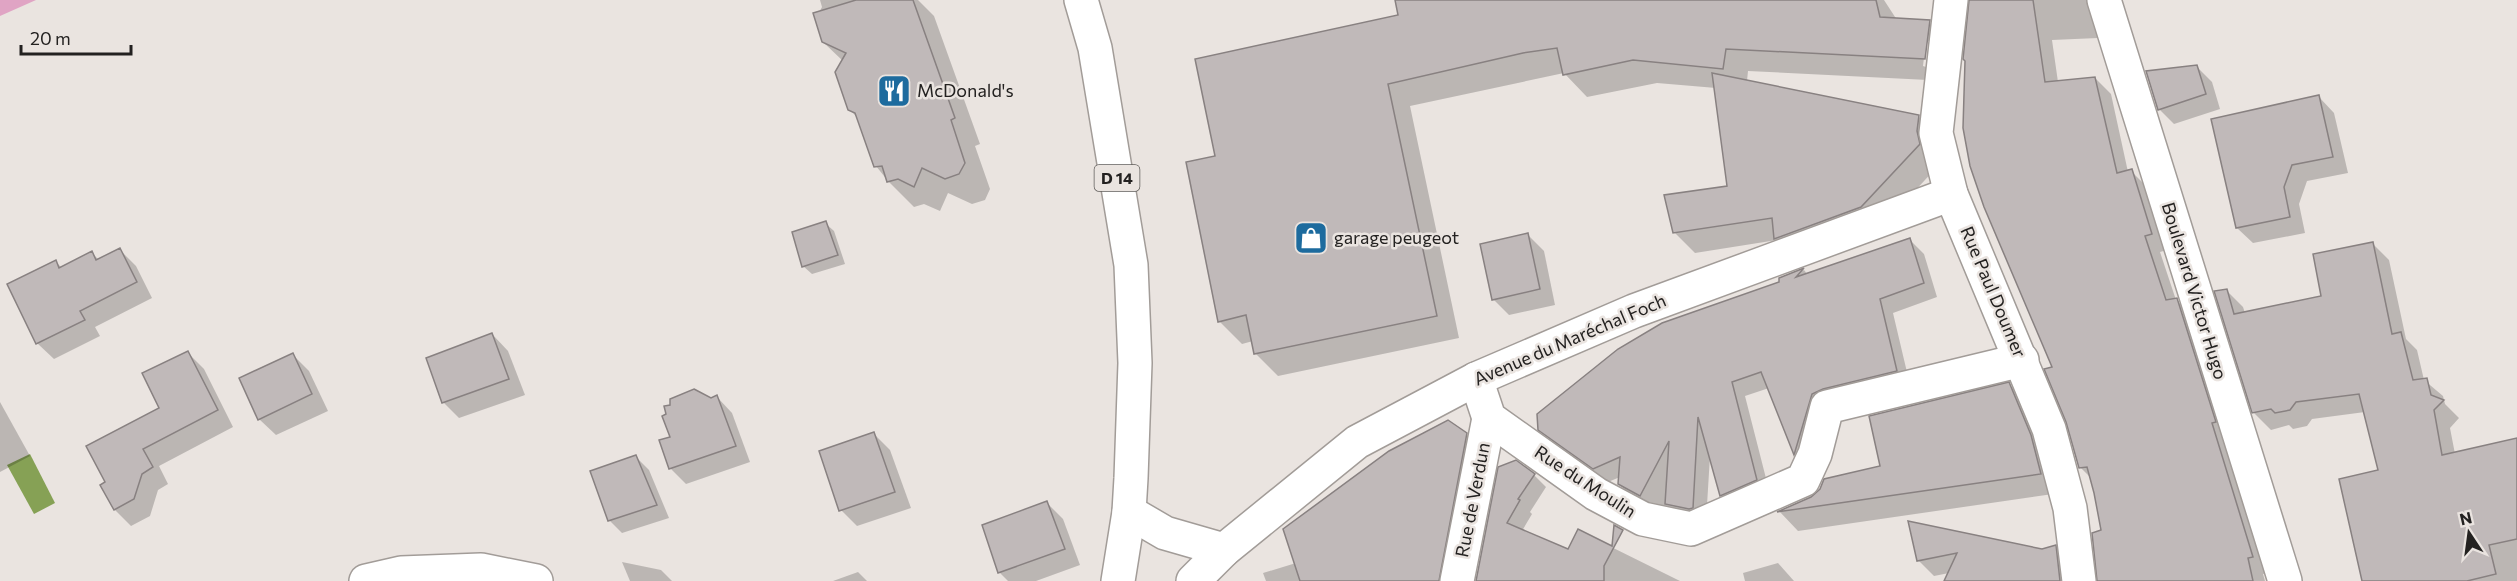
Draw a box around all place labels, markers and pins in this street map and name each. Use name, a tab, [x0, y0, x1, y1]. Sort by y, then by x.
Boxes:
restaurant icon: McDonald's	[876, 73, 912, 109]
place label: McDonald's	[917, 79, 1014, 101]
shop icon: garage peugeot	[1293, 220, 1329, 256]
place label: garage peugeot	[1334, 226, 1459, 248]

